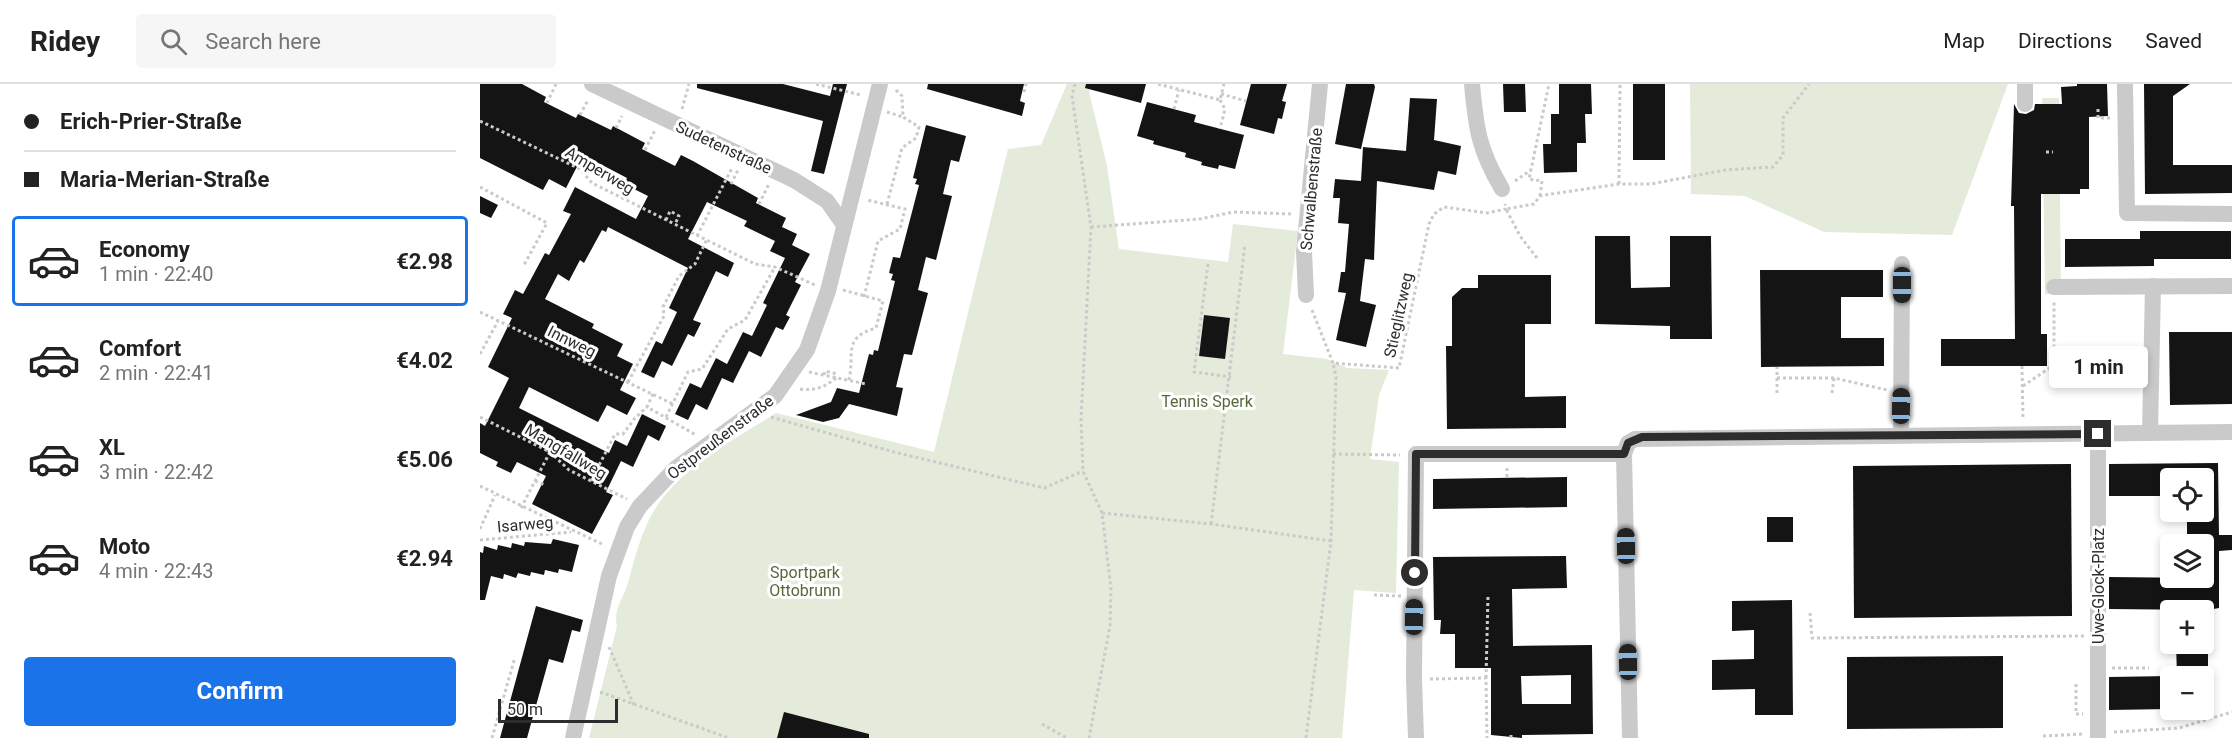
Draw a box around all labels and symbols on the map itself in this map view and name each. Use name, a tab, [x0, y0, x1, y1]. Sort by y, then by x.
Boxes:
street label: Sudetenstraße	[673, 117, 775, 178]
street label: Schwalbenstraße	[1297, 127, 1326, 251]
street label: Amperweg	[562, 142, 638, 198]
car	[1893, 267, 1911, 303]
street label: Stieglitzweg	[1380, 271, 1417, 359]
street label: Innweg	[544, 322, 599, 361]
callout: 1 min	[2048, 347, 2148, 389]
car	[1892, 388, 1910, 424]
street label: Ostpreußenstraße	[663, 391, 777, 484]
park label: Tennis Sperk	[1161, 392, 1254, 411]
street label: Mangfallweg	[521, 420, 610, 483]
route end	[2084, 420, 2111, 447]
street label: Isarweg	[496, 513, 554, 536]
car	[1617, 528, 1635, 564]
street label: Uwe-Glock-Platz	[2089, 528, 2108, 644]
route start	[1401, 559, 1428, 586]
park label: Sportpark Ottobrunn	[769, 563, 841, 600]
car	[1405, 599, 1423, 635]
car	[1619, 644, 1637, 680]
scale bar	[498, 696, 618, 724]

